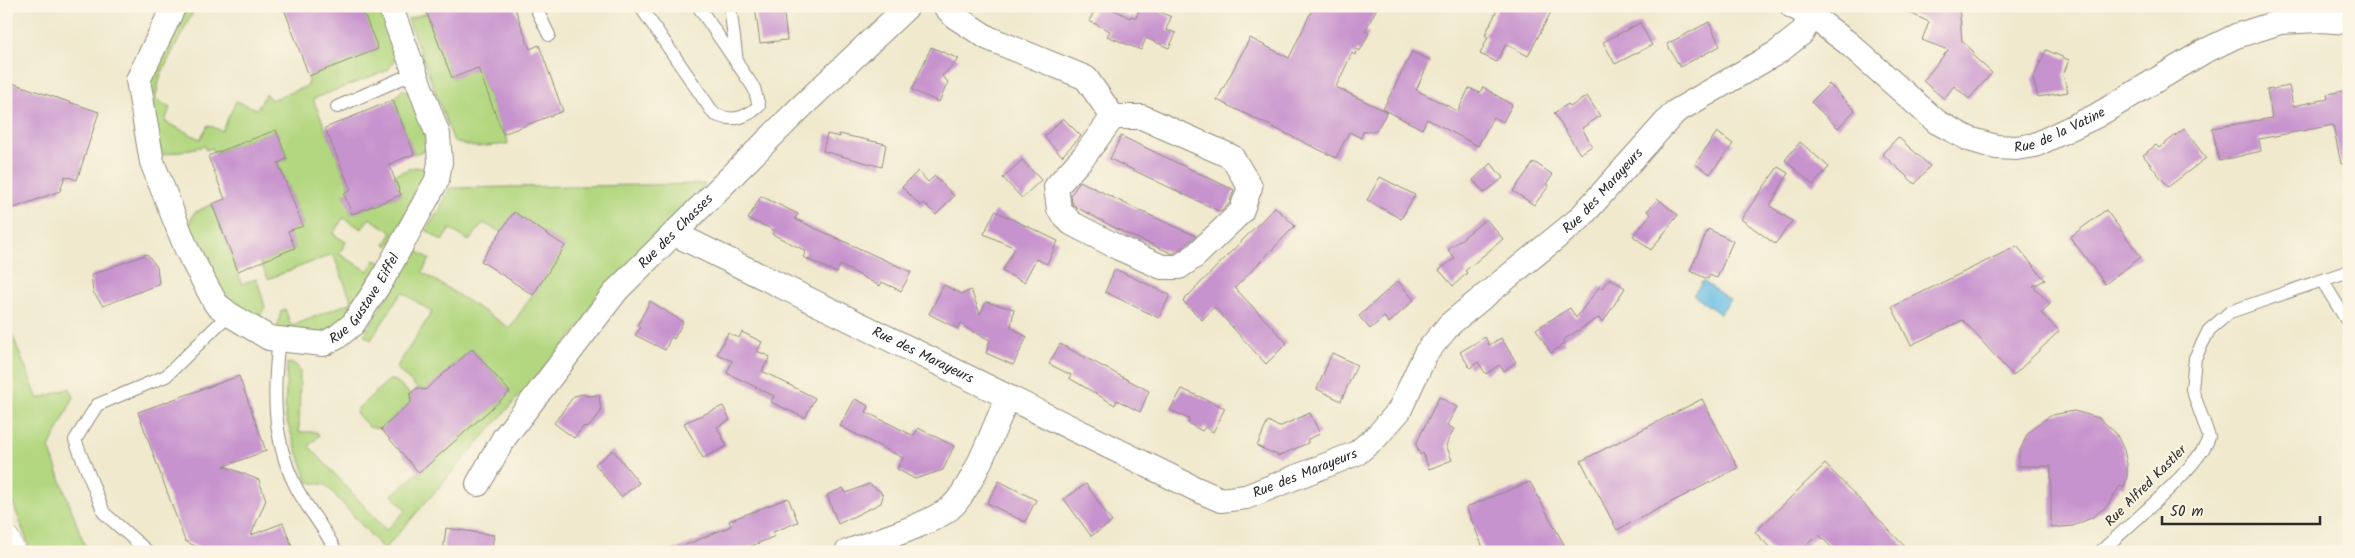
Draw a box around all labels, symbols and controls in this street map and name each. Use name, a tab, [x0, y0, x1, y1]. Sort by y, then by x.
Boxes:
street label: Rue de la Vatine	[2013, 101, 2110, 159]
street label: Rue des Marayeurs	[1557, 143, 1649, 239]
street label: Rue des Chasses	[633, 189, 719, 274]
street label: Rue Gustave Eiffel	[325, 249, 406, 350]
street label: Rue des Marayeurs	[868, 321, 978, 390]
street label: Rue Alfred Kastler	[2100, 439, 2193, 532]
street label: Rue des Marayeurs	[1249, 443, 1361, 504]
scale bar	[2162, 493, 2320, 525]
text: 50 m	[2170, 500, 2204, 524]

